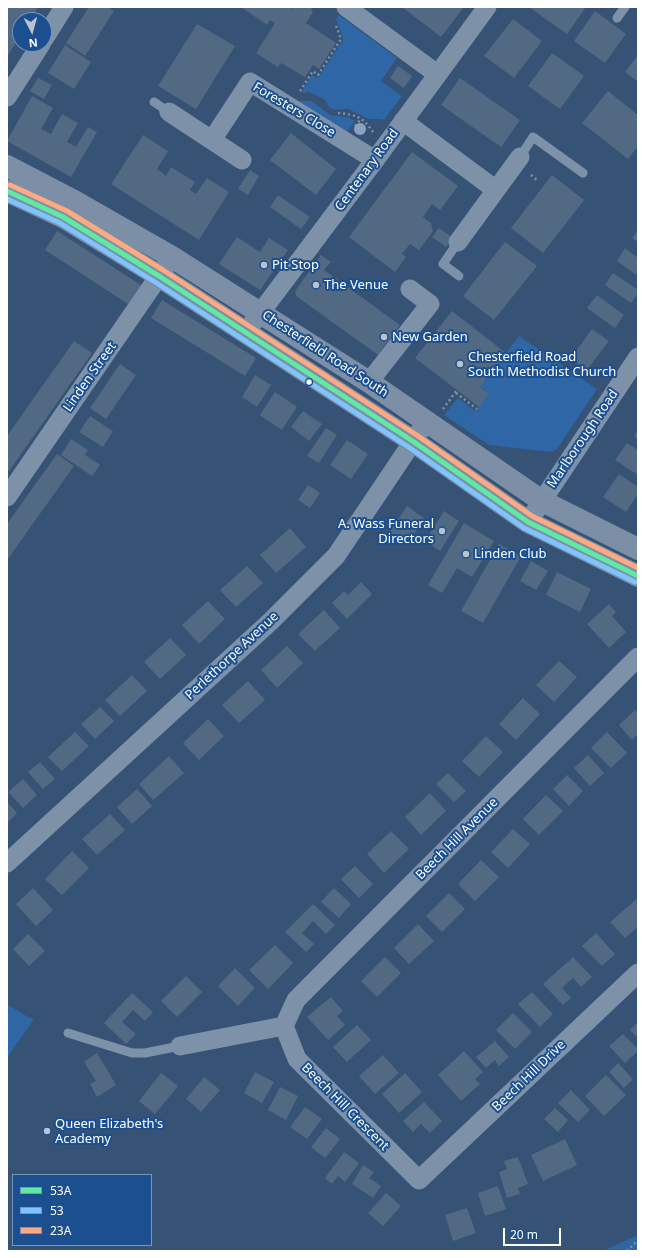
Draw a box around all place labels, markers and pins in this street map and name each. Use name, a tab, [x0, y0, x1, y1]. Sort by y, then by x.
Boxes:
place label: Pit Stop	[272, 257, 319, 273]
marker: Pit Stop	[259, 260, 269, 270]
place label: The Venue	[324, 277, 388, 293]
marker: The Venue	[311, 280, 321, 290]
place label: New Garden	[392, 329, 468, 345]
marker: New Garden	[379, 332, 389, 342]
place label: Chesterfield Road South Methodist Church	[468, 349, 616, 380]
marker: Chesterfield Road South Methodist Church	[455, 359, 465, 369]
unlabelled marker	[304, 377, 314, 387]
place label: A. Wass Funeral Directors	[338, 516, 434, 547]
marker: A. Wass Funeral Directors	[437, 526, 447, 536]
place label: Linden Club	[474, 546, 547, 562]
marker: Linden Club	[461, 549, 471, 559]
place label: Queen Elizabeth's Academy	[55, 1116, 163, 1147]
marker: Queen Elizabeth's Academy	[42, 1126, 52, 1136]

